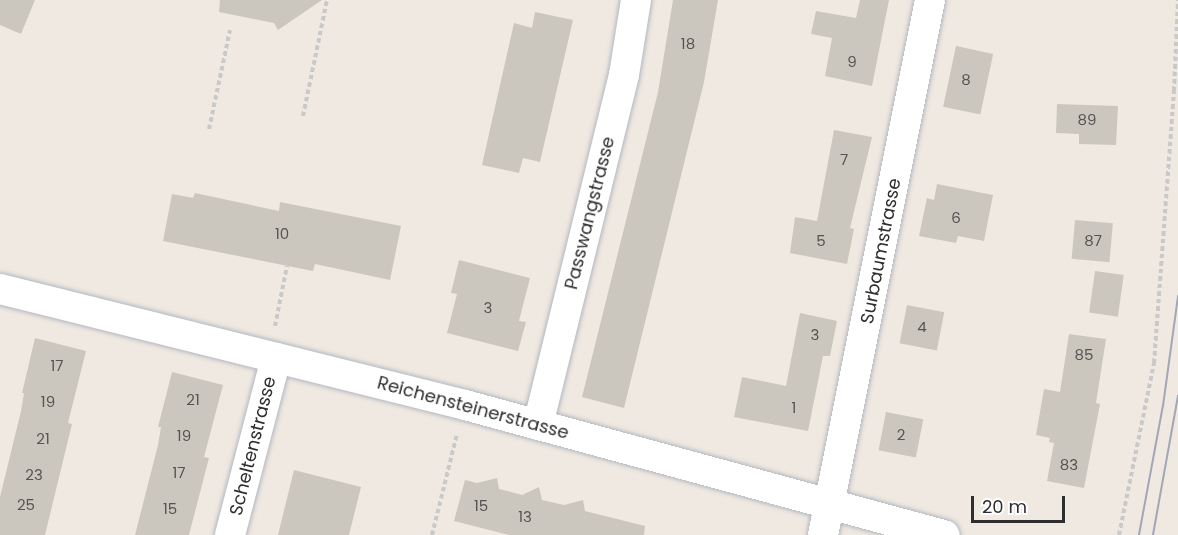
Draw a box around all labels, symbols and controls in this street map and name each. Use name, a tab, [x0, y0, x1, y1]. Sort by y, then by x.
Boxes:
house number: 18	[681, 35, 695, 53]
house number: 9	[847, 53, 857, 71]
house number: 8	[961, 71, 971, 89]
house number: 89	[1078, 111, 1096, 129]
street label: Passwangstrasse	[561, 134, 619, 292]
house number: 7	[840, 151, 848, 169]
street label: Surbaumstrasse	[856, 176, 906, 326]
house number: 6	[951, 209, 961, 227]
house number: 10	[275, 225, 289, 243]
house number: 5	[816, 232, 826, 250]
house number: 87	[1084, 232, 1102, 250]
house number: 3	[484, 299, 492, 317]
house number: 4	[917, 318, 927, 336]
house number: 3	[811, 326, 819, 344]
house number: 85	[1075, 346, 1093, 364]
house number: 17	[51, 357, 63, 375]
street label: Reichensteinerstrasse	[375, 372, 571, 444]
street label: Scheltenstrasse	[225, 374, 281, 518]
house number: 21	[186, 391, 200, 409]
house number: 19	[41, 393, 55, 411]
house number: 1	[792, 399, 796, 417]
house number: 2	[897, 426, 905, 444]
house number: 19	[177, 427, 191, 445]
house number: 21	[36, 430, 50, 448]
house number: 83	[1060, 456, 1078, 474]
house number: 17	[173, 464, 185, 482]
house number: 23	[25, 466, 43, 484]
scale bar	[974, 484, 1068, 522]
text: 20 m	[982, 494, 1027, 519]
house number: 25	[17, 496, 35, 514]
house number: 15	[474, 497, 488, 515]
house number: 15	[163, 500, 177, 518]
house number: 13	[518, 508, 532, 526]

